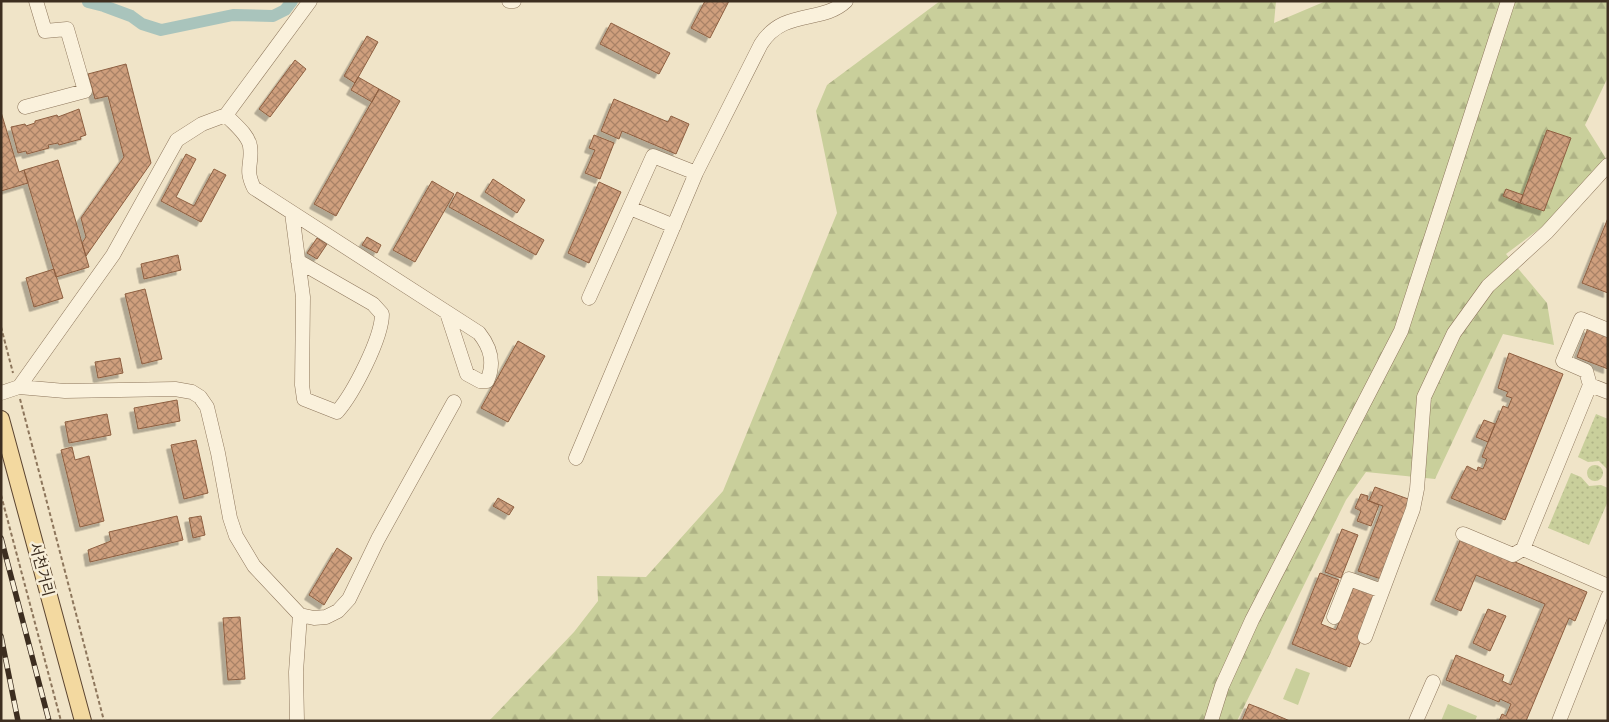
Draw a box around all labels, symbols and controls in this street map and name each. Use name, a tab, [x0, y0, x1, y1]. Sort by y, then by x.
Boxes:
street label: 서천거리	[26, 540, 60, 598]

